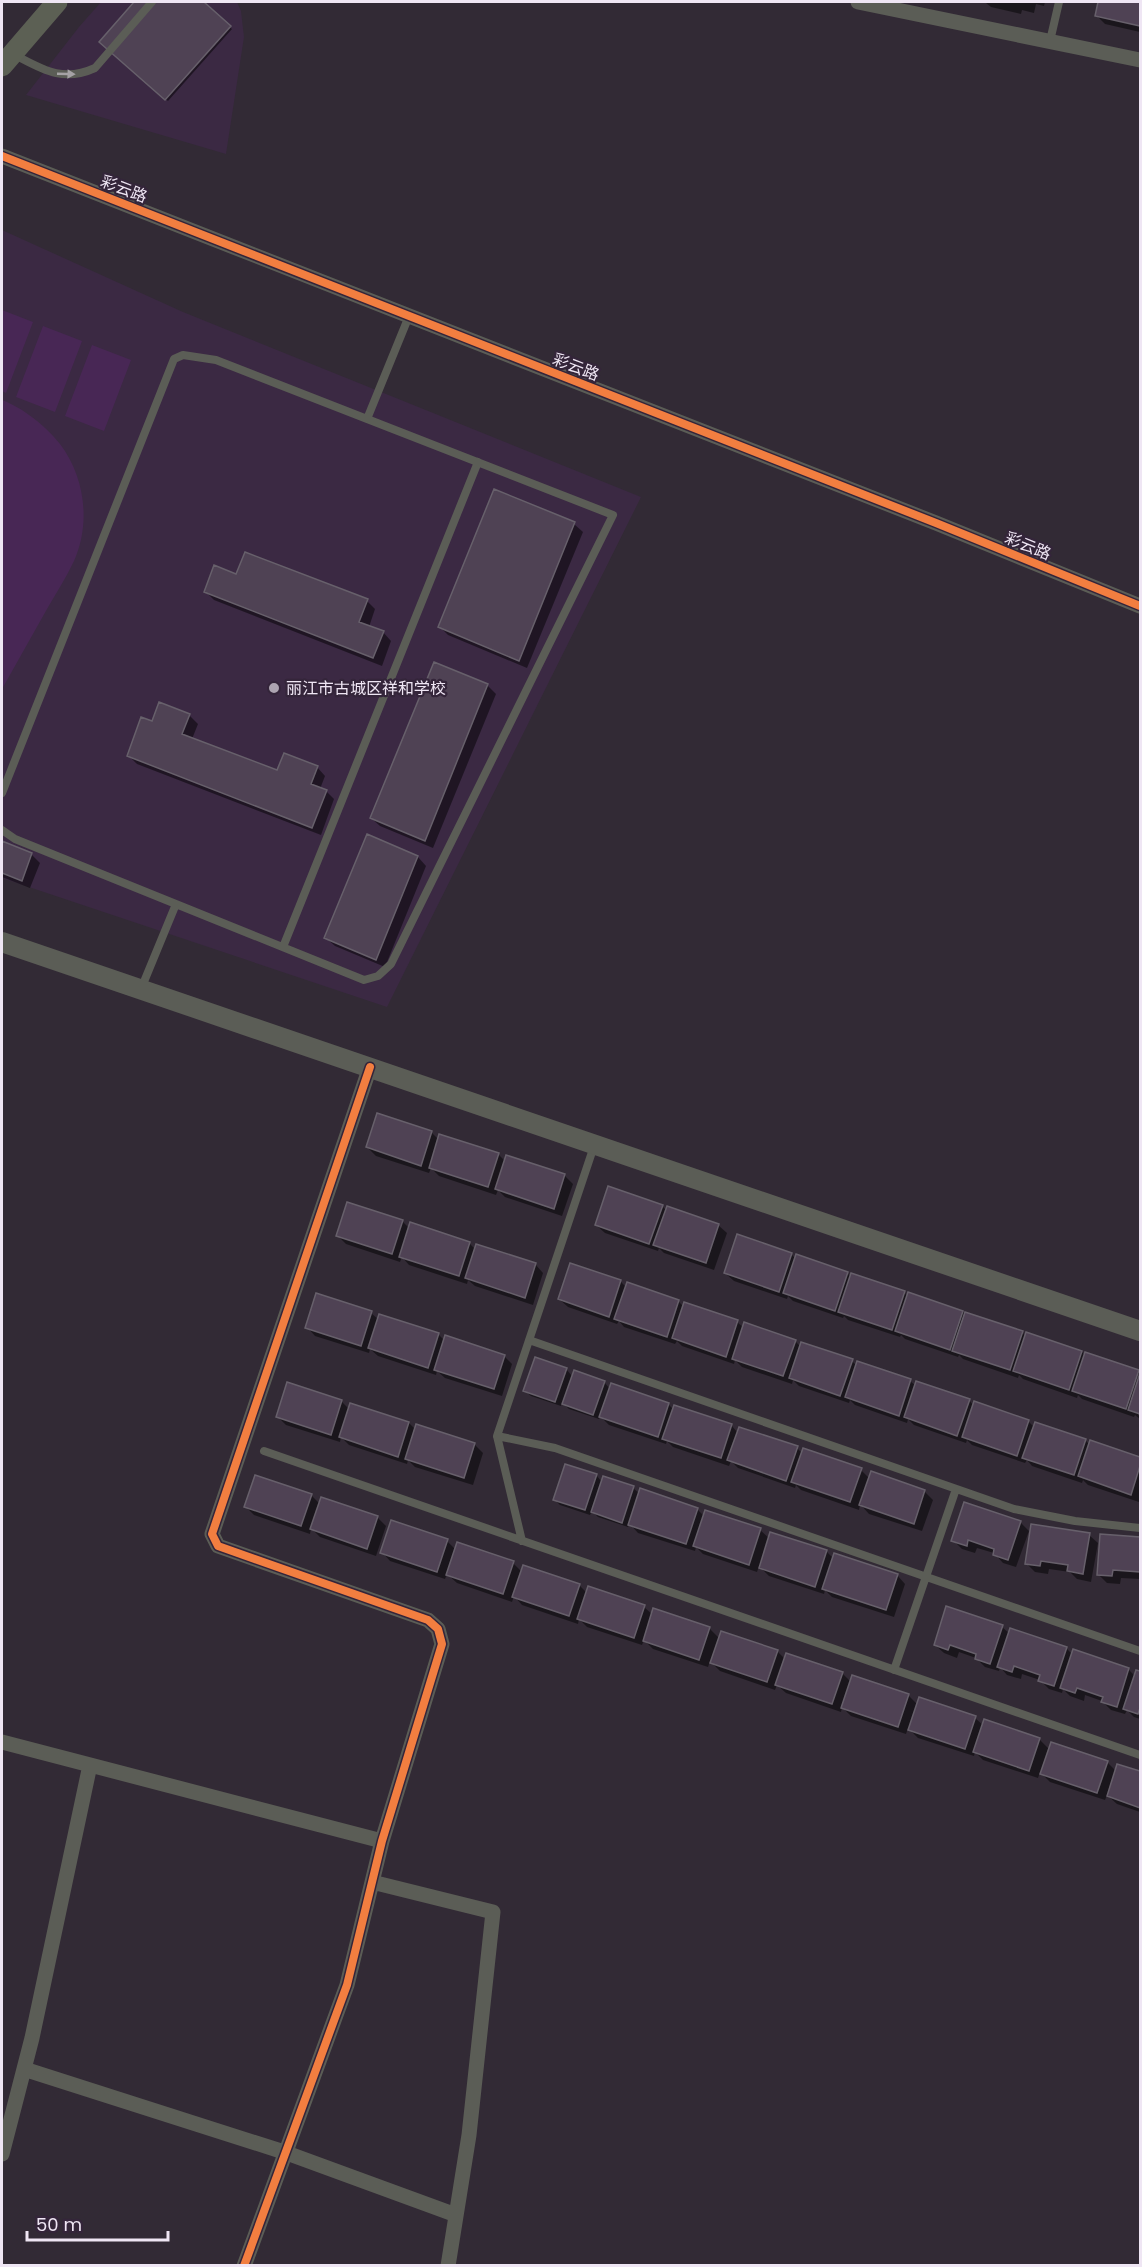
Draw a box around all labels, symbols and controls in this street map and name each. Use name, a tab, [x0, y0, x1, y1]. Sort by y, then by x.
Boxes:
one-way arrow	[56, 70, 75, 79]
street label: 彩云路	[97, 170, 151, 208]
street label: 彩云路	[549, 348, 603, 386]
street label: 彩云路	[1001, 526, 1055, 566]
place label: 丽江市古城区祥和学校	[286, 677, 446, 700]
marker: 丽江市古城区祥和学校	[267, 681, 281, 695]
scale bar	[27, 2204, 168, 2242]
text: 50 m	[36, 2212, 82, 2237]

